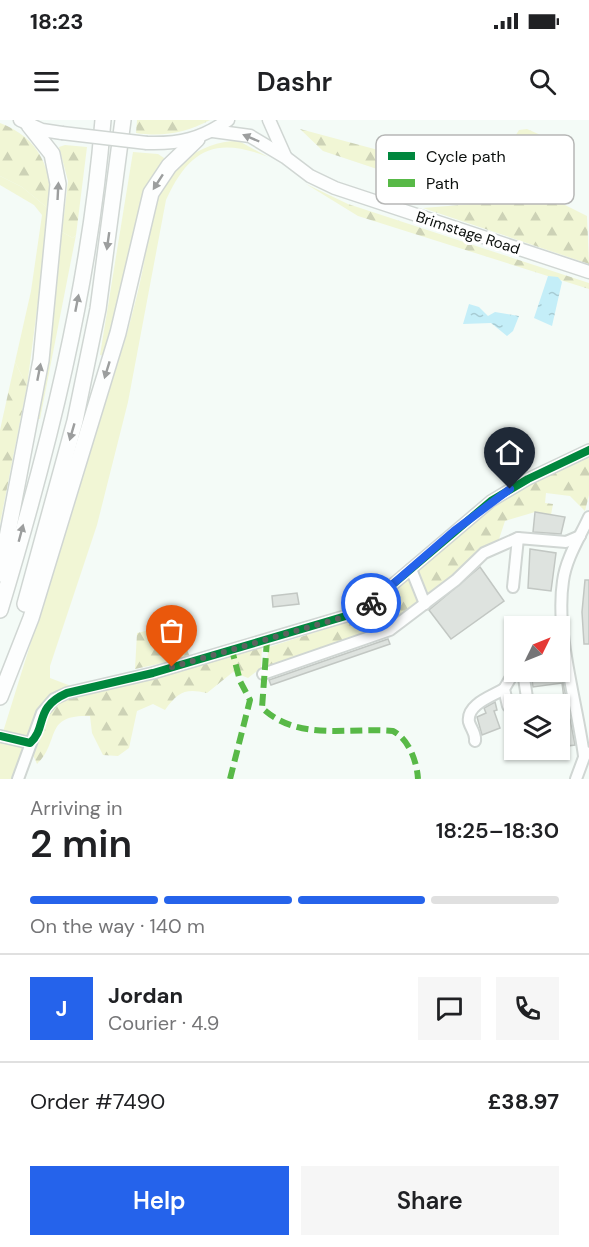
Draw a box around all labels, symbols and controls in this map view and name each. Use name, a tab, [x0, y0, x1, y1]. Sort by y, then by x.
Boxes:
text: 18:23	[30, 7, 83, 36]
text: Dashr	[257, 64, 332, 99]
icon: menu	[30, 65, 63, 98]
icon: search	[526, 65, 559, 98]
one-way arrow	[242, 133, 260, 143]
legend	[376, 135, 574, 204]
text: Cycle path	[426, 146, 506, 167]
text: Path	[426, 173, 459, 194]
one-way arrow	[152, 174, 164, 190]
one-way arrow	[53, 182, 62, 201]
street label: Brimstage Road	[413, 207, 523, 259]
one-way arrow	[104, 231, 113, 250]
one-way arrow	[73, 293, 82, 312]
one-way arrow	[102, 361, 111, 379]
one-way arrow	[35, 363, 44, 382]
one-way arrow	[67, 423, 76, 441]
pin	[484, 427, 535, 489]
icon: home	[493, 436, 526, 469]
one-way arrow	[17, 524, 27, 542]
courier	[341, 573, 401, 633]
icon: bike	[355, 587, 388, 620]
pin	[146, 605, 197, 667]
icon: bag	[155, 614, 188, 647]
north arrow	[504, 616, 570, 682]
map controls	[504, 616, 570, 760]
button: layers	[504, 694, 570, 760]
text: Arriving in	[30, 795, 122, 821]
text: 18:25–18:30	[436, 816, 559, 845]
text: 2 min	[30, 818, 132, 869]
text: On the way · 140 m	[30, 913, 205, 939]
button: chat	[418, 977, 481, 1040]
button: phone	[496, 977, 559, 1040]
text: Jordan	[108, 981, 183, 1010]
text: J	[56, 994, 67, 1023]
text: Courier · 4.9	[108, 1010, 219, 1036]
text: Order #7490	[30, 1087, 165, 1116]
text: £38.97	[488, 1087, 559, 1116]
button: Help	[30, 1166, 289, 1235]
button: Share	[301, 1166, 559, 1235]

